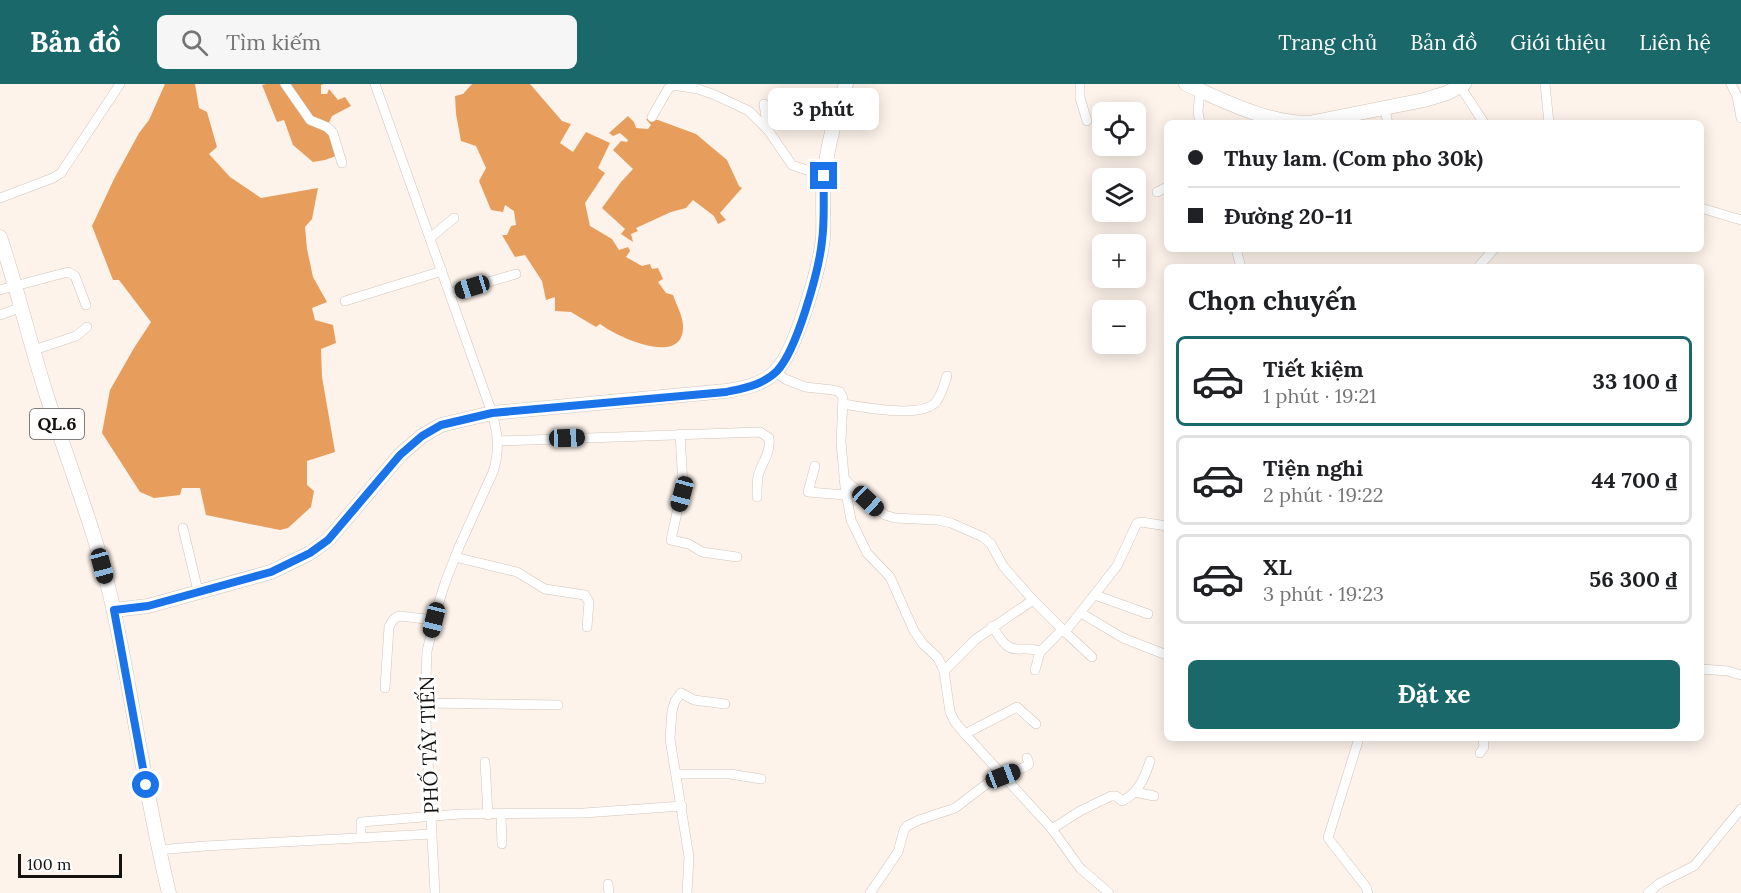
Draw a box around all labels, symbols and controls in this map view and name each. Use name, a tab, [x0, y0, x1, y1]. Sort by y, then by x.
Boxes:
search box	[157, 15, 577, 69]
text: Bản đồ	[30, 24, 121, 60]
icon: search	[178, 26, 211, 59]
text: Tìm kiếm	[226, 28, 321, 56]
text: Trang chủ	[1278, 29, 1377, 56]
text: Bản đồ	[1410, 29, 1477, 56]
text: Giới thiệu	[1510, 29, 1606, 56]
text: Liên hệ	[1639, 29, 1711, 56]
callout: 3 phút	[768, 89, 880, 131]
text: 3 phút	[793, 96, 854, 121]
map controls	[1092, 102, 1146, 354]
button: locate	[1092, 102, 1146, 156]
text: Thuy lam. (Com pho 30k)	[1224, 144, 1483, 172]
route end	[810, 162, 837, 189]
button: layers	[1092, 168, 1146, 222]
text: Đường 20-11	[1224, 202, 1353, 230]
button: +	[1092, 234, 1146, 288]
car	[452, 273, 492, 301]
text: Chọn chuyến	[1188, 283, 1357, 317]
button: −	[1092, 300, 1146, 354]
icon: car	[1191, 354, 1245, 408]
text: Tiết kiệm	[1263, 355, 1363, 383]
text: 33 100 ₫	[1593, 367, 1677, 395]
text: 1 phút · 19:21	[1263, 383, 1377, 408]
road number: QL.6	[30, 409, 84, 439]
car	[549, 428, 585, 448]
icon: car	[1191, 453, 1245, 507]
text: Tiện nghi	[1263, 454, 1363, 482]
text: 44 700 ₫	[1592, 466, 1677, 494]
car	[669, 474, 695, 514]
car	[849, 482, 887, 520]
text: 2 phút · 19:22	[1263, 482, 1383, 507]
car	[89, 546, 115, 586]
icon: car	[1191, 552, 1245, 606]
text: XL	[1263, 553, 1292, 581]
text: 56 300 ₫	[1589, 565, 1677, 593]
text: 3 phút · 19:23	[1263, 581, 1384, 606]
car	[421, 600, 447, 640]
button: Đặt xe	[1188, 660, 1680, 729]
street label: PHỐ TÂY TIẾN	[413, 676, 443, 814]
car	[983, 761, 1023, 791]
route start	[132, 771, 159, 798]
scale bar	[18, 851, 122, 878]
text: 100 m	[27, 854, 71, 874]

